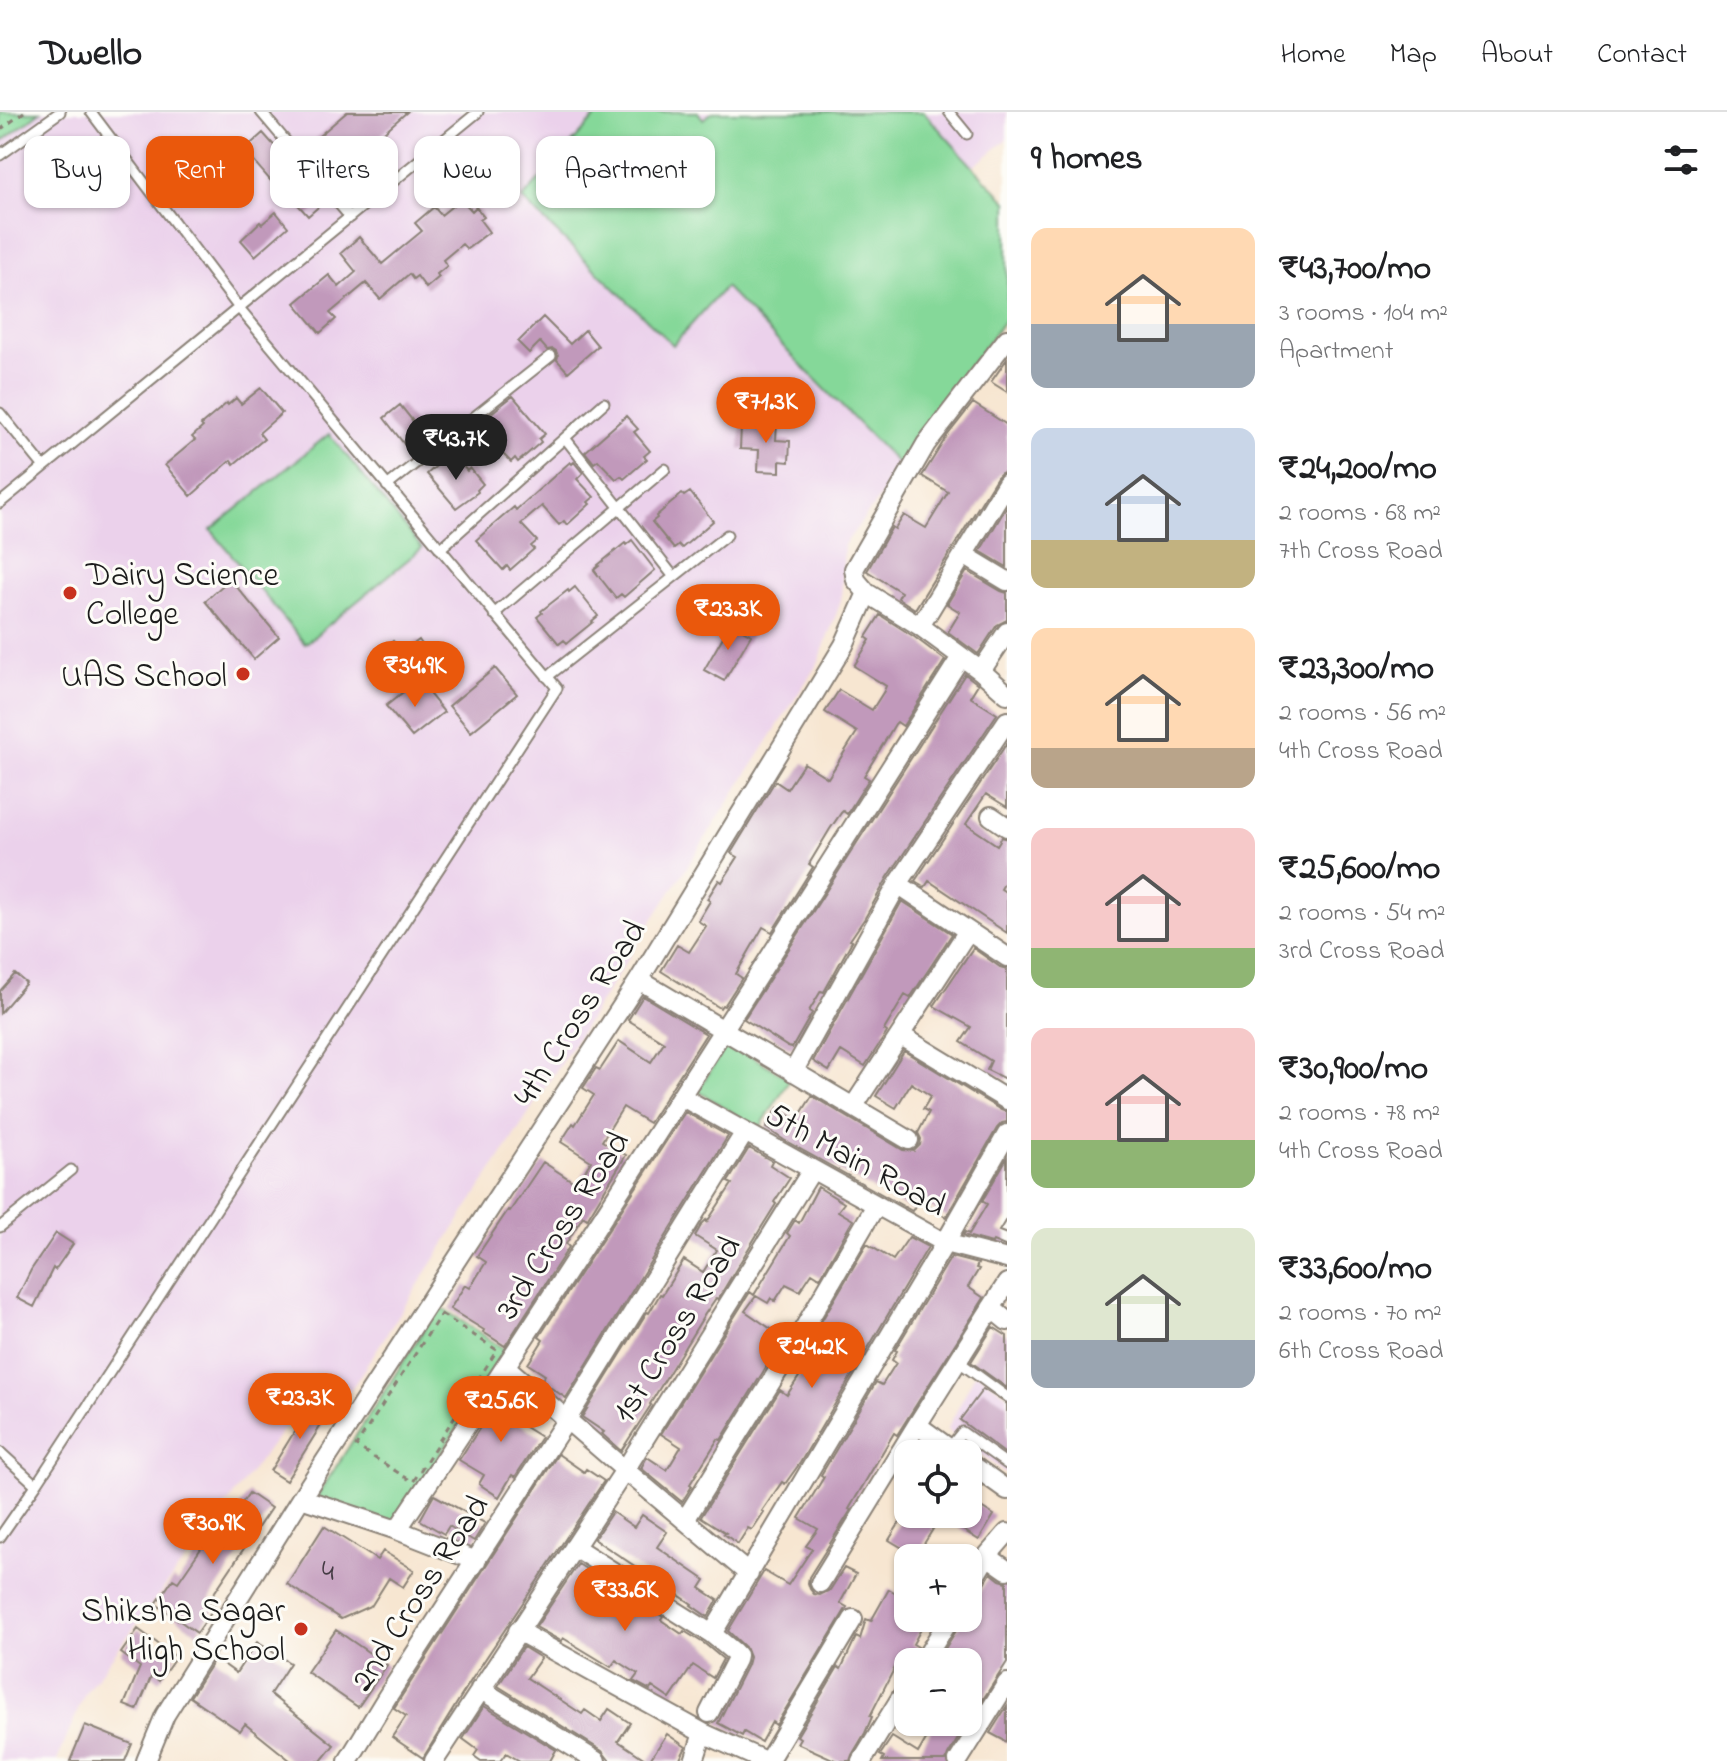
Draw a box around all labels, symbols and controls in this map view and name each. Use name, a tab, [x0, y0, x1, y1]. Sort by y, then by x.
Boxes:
text: Dwello	[40, 27, 142, 83]
text: Home	[1280, 35, 1346, 76]
text: Map	[1390, 35, 1437, 76]
text: About	[1481, 35, 1553, 76]
text: Contact	[1597, 35, 1687, 76]
text: 9 homes	[1031, 135, 1143, 185]
chip: Buy	[24, 136, 130, 208]
chip: Rent	[146, 136, 254, 208]
chip: Filters	[270, 136, 398, 208]
chip: New	[414, 136, 520, 208]
chip: Apartment	[536, 136, 715, 208]
icon: filters	[1659, 138, 1703, 182]
text: ₹43,700/mo	[1279, 245, 1431, 295]
icon: home	[1095, 260, 1191, 356]
text: 3 rooms · 104 m²	[1279, 295, 1448, 333]
text: Apartment	[1279, 333, 1393, 371]
pin: ₹71.3K	[701, 377, 831, 445]
text: ₹71.3K	[734, 384, 798, 422]
pin: ₹43.7K	[391, 414, 521, 482]
text: ₹43.7K	[423, 421, 489, 459]
text: ₹24,200/mo	[1279, 445, 1437, 495]
icon: home	[1095, 460, 1191, 556]
text: 2 rooms · 68 m²	[1279, 495, 1441, 533]
text: 7th Cross Road	[1279, 533, 1443, 571]
place label: Dairy Science College	[85, 552, 280, 641]
marker: Dairy Science College	[61, 584, 79, 602]
pin: ₹23.3K	[663, 584, 793, 652]
text: ₹23.3K	[694, 591, 762, 629]
pin: ₹34.9K	[350, 641, 480, 709]
text: ₹23,300/mo	[1279, 645, 1434, 695]
text: ₹34.9K	[384, 648, 446, 686]
place label: UAS School	[61, 653, 227, 703]
icon: home	[1095, 660, 1191, 756]
marker: UAS School	[234, 665, 252, 683]
text: 2 rooms · 56 m²	[1279, 695, 1446, 733]
text: 4th Cross Road	[1279, 733, 1443, 771]
text: ₹25,600/mo	[1279, 845, 1441, 895]
icon: home	[1095, 860, 1191, 956]
text: 2 rooms · 54 m²	[1279, 895, 1445, 933]
street label: 4th Cross Road	[502, 911, 661, 1118]
text: 3rd Cross Road	[1279, 933, 1444, 971]
text: ₹30,900/mo	[1279, 1045, 1428, 1095]
icon: home	[1095, 1060, 1191, 1156]
street label: 5th Main Road	[756, 1091, 955, 1232]
text: 2 rooms · 78 m²	[1279, 1095, 1440, 1133]
street label: 3rd Cross Road	[485, 1122, 644, 1330]
text: 4th Cross Road	[1279, 1133, 1443, 1171]
street label: 1st Cross Road	[601, 1227, 756, 1433]
text: ₹33,600/mo	[1279, 1245, 1432, 1295]
icon: home	[1095, 1260, 1191, 1356]
text: 2 rooms · 70 m²	[1279, 1295, 1442, 1333]
pin: ₹24.2K	[747, 1322, 877, 1390]
text: ₹24.2K	[777, 1329, 847, 1367]
text: 6th Cross Road	[1279, 1333, 1443, 1371]
pin: ₹23.3K	[235, 1373, 365, 1441]
pin: ₹25.6K	[436, 1376, 566, 1444]
text: ₹23.3K	[266, 1380, 334, 1418]
text: ₹25.6K	[465, 1383, 537, 1421]
map controls	[894, 1440, 982, 1736]
button: locate	[894, 1440, 982, 1528]
street label: 2nd Cross Road	[339, 1486, 504, 1702]
pin: ₹30.9K	[148, 1498, 278, 1566]
text: ₹30.9K	[181, 1505, 245, 1543]
button: +	[894, 1544, 982, 1632]
house number: 4	[322, 1551, 334, 1595]
pin: ₹33.6K	[560, 1565, 690, 1633]
text: ₹33.6K	[592, 1572, 658, 1610]
place label: Shiksha Sagar High School	[81, 1588, 285, 1677]
marker: Shiksha Sagar High School	[292, 1620, 310, 1638]
button: −	[894, 1648, 982, 1736]

